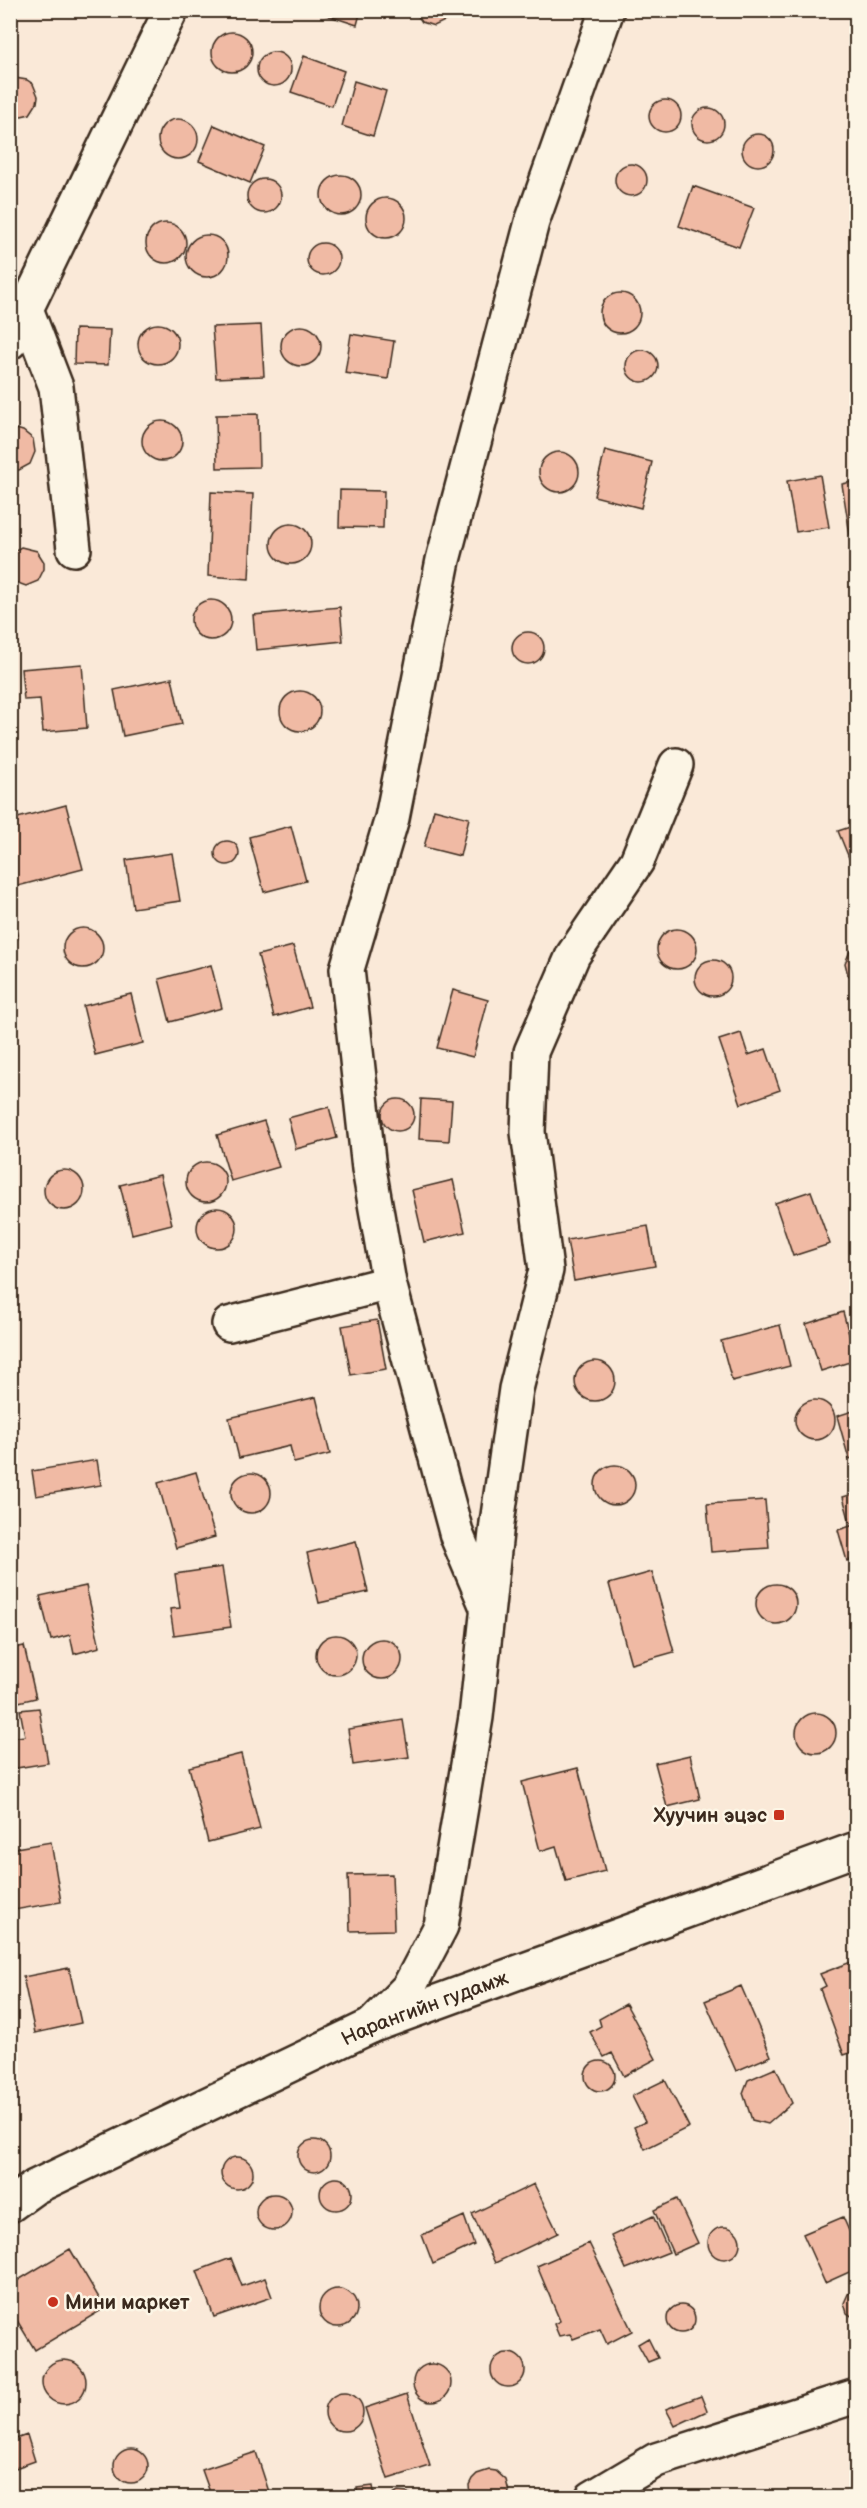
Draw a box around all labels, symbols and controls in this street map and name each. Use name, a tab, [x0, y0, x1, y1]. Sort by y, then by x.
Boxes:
place label: Хуучин эцэс	[652, 1804, 767, 1828]
marker: Хуучин эцэс	[772, 1808, 786, 1822]
street label: Нарангийн гудамж	[338, 1966, 512, 2051]
place label: Мини маркет	[65, 2291, 190, 2315]
marker: Мини маркет	[46, 2295, 60, 2309]

